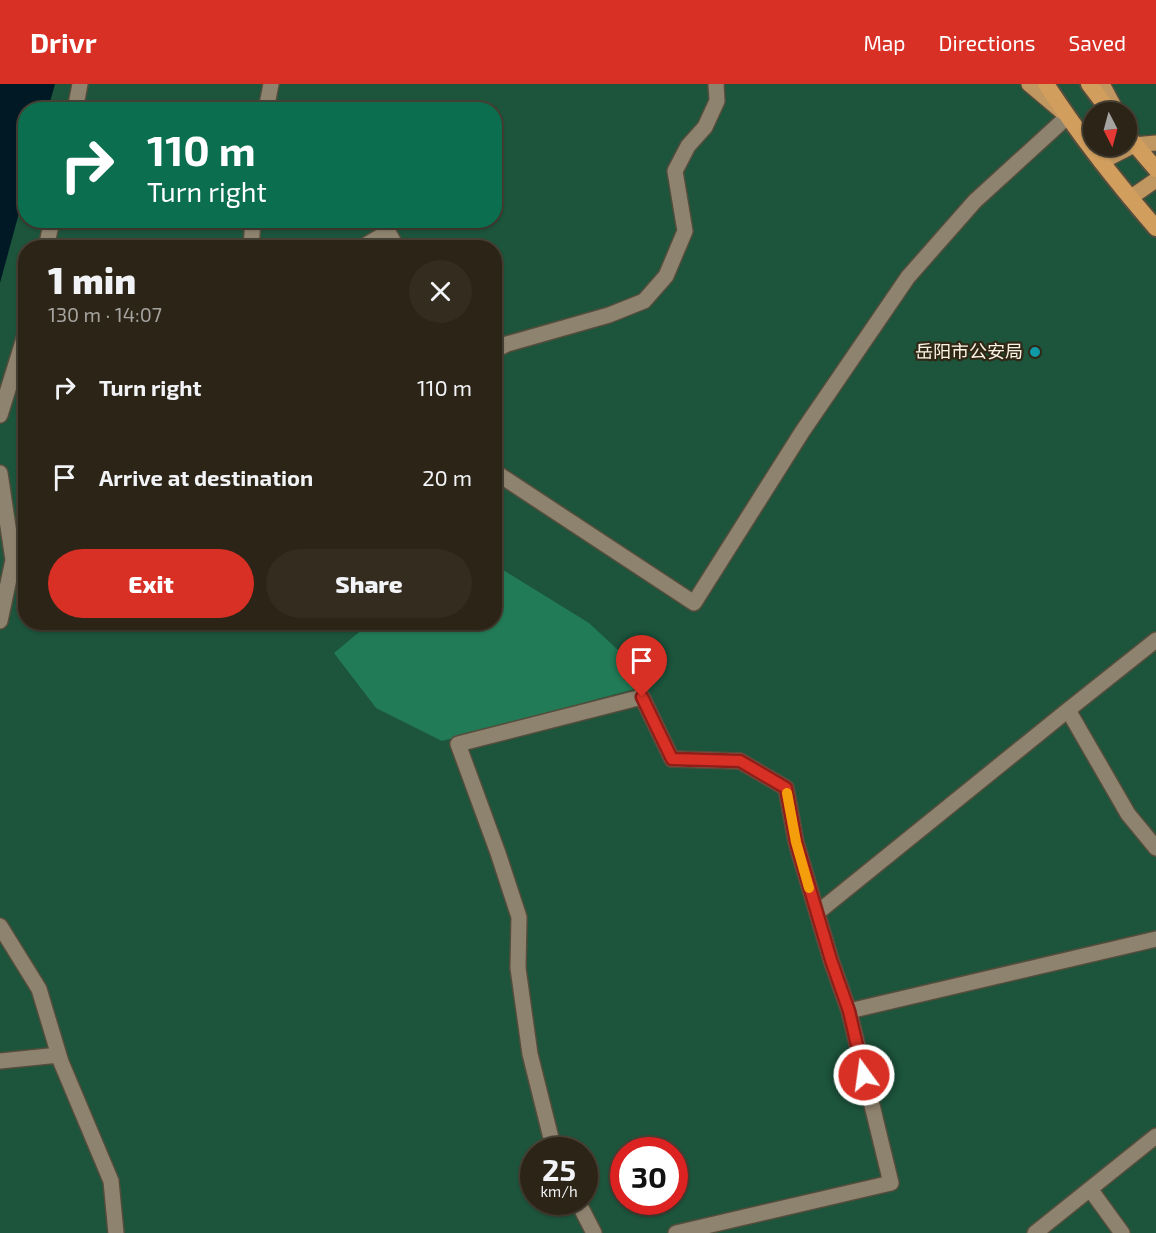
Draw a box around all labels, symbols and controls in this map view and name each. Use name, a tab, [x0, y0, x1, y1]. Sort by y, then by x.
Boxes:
text: Drivr	[30, 25, 97, 59]
text: Map	[863, 30, 906, 55]
text: Directions	[939, 30, 1035, 55]
text: Saved	[1068, 30, 1126, 55]
north arrow	[1083, 102, 1137, 156]
map controls	[1083, 102, 1137, 156]
text: 110 m	[147, 124, 256, 174]
icon: right	[48, 126, 126, 204]
text: Turn right	[147, 175, 267, 207]
text: 1 min	[48, 258, 136, 301]
button: close	[409, 260, 472, 323]
text: 130 m · 14:07	[48, 302, 162, 326]
place label: 岳阳市公安局	[915, 340, 1023, 362]
marker: 岳阳市公安局	[1028, 345, 1042, 359]
icon: right	[48, 371, 81, 404]
text: Turn right	[99, 374, 201, 400]
text: 110 m	[417, 374, 472, 400]
icon: arrive	[48, 461, 81, 494]
text: Arrive at destination	[99, 464, 313, 490]
text: 20 m	[422, 464, 472, 490]
button: Exit	[48, 549, 254, 618]
button: Share	[266, 549, 472, 618]
pin	[616, 635, 667, 697]
icon: arrive	[625, 644, 658, 677]
position arrow	[832, 1043, 896, 1107]
speed limit sign: 30	[610, 1137, 688, 1215]
text: 25	[542, 1151, 576, 1187]
text: km/h	[540, 1182, 578, 1200]

